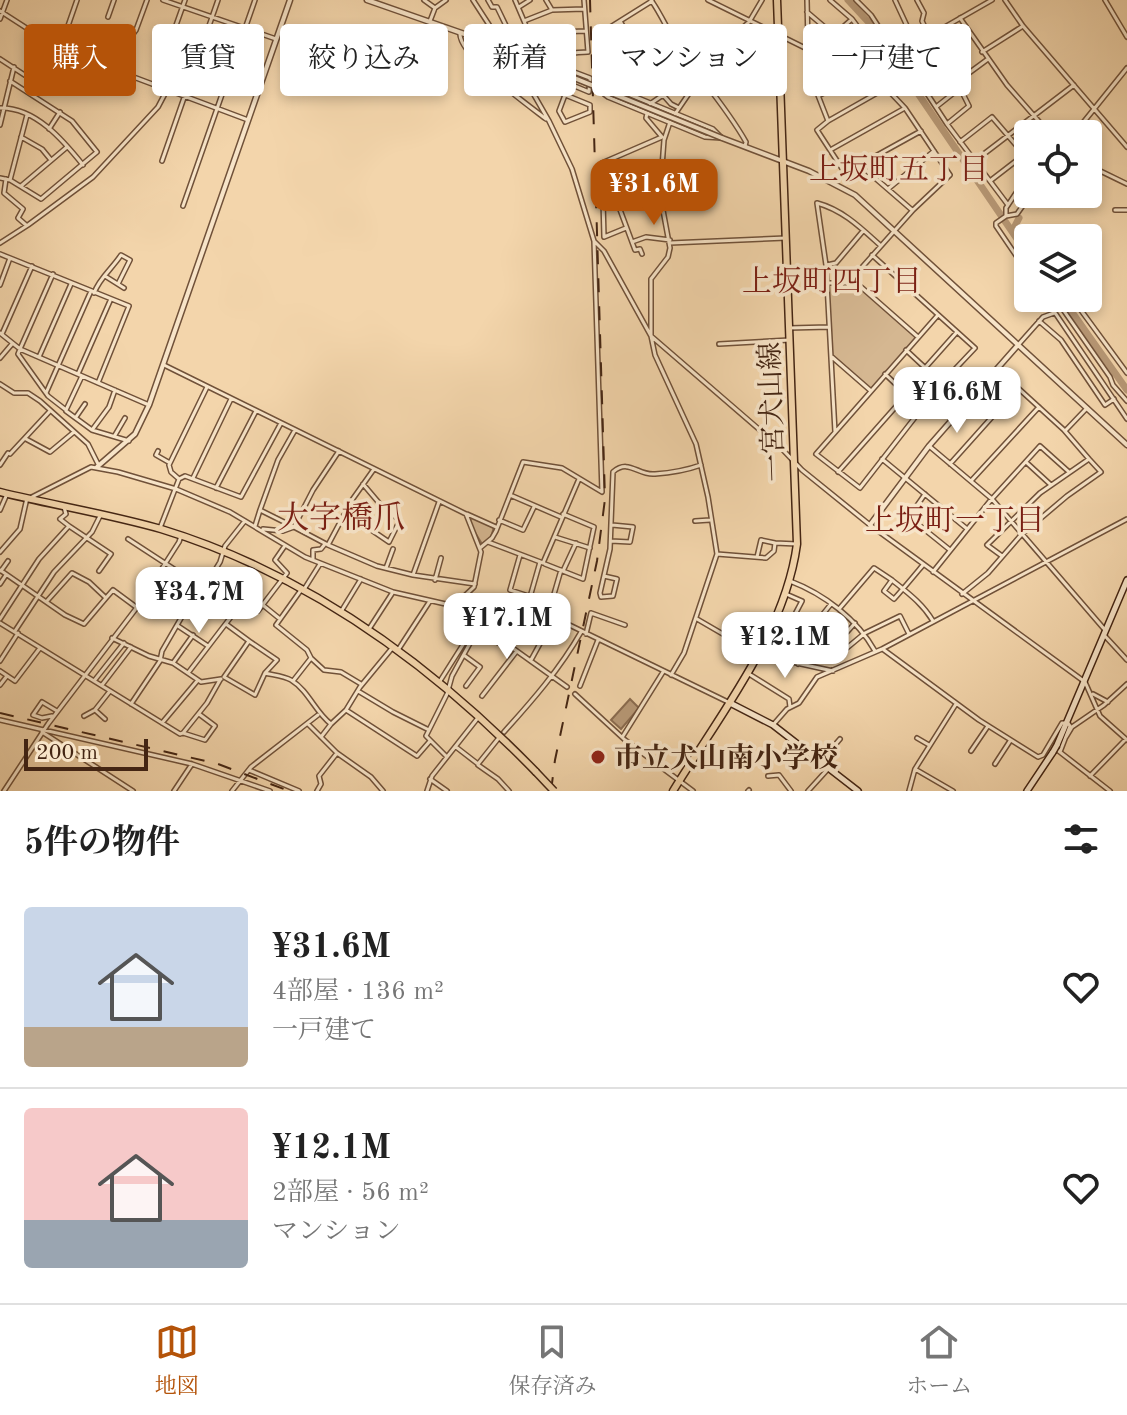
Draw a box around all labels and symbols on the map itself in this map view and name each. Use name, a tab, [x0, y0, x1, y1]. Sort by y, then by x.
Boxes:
district label: 上坂町五丁目	[809, 154, 989, 186]
pin: ¥31.6M	[589, 159, 719, 227]
district label: 上坂町四丁目	[742, 266, 922, 298]
street label: 一宮犬山線	[755, 341, 790, 482]
pin: ¥16.6M	[892, 367, 1022, 435]
district label: 大字橋爪	[277, 501, 405, 536]
district label: 上坂町一丁目	[865, 505, 1045, 537]
pin: ¥34.7M	[134, 567, 264, 635]
pin: ¥17.1M	[442, 593, 572, 661]
pin: ¥12.1M	[720, 612, 850, 680]
scale bar	[24, 735, 148, 771]
place label: 市立犬山南小学校	[614, 743, 838, 774]
marker: 市立犬山南小学校	[589, 748, 607, 766]

